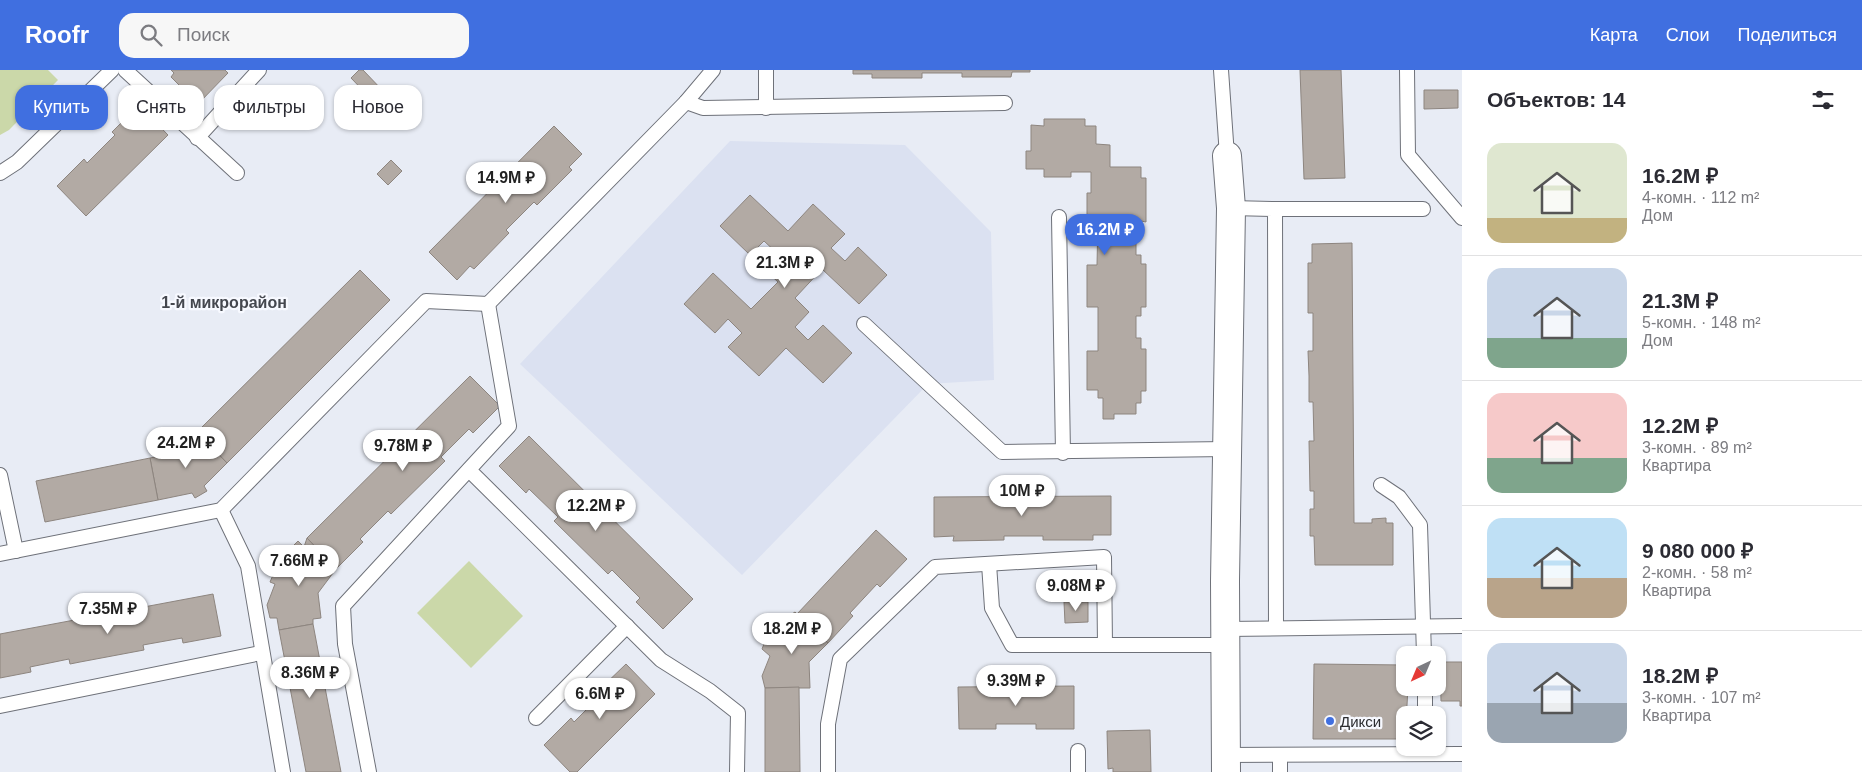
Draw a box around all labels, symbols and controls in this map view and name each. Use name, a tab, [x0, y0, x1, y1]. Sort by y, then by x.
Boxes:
search box	[119, 13, 469, 58]
text: Roofr	[25, 21, 89, 48]
icon: search	[137, 21, 165, 49]
text: Поиск	[177, 24, 230, 45]
text: Карта	[1590, 25, 1638, 45]
text: Слои	[1666, 25, 1710, 45]
text: Поделиться	[1738, 25, 1837, 45]
chip: Купить	[15, 85, 108, 130]
chip: Снять	[118, 85, 204, 130]
chip: Фильтры	[214, 85, 324, 130]
chip: Новое	[334, 85, 422, 130]
icon: filters	[1809, 86, 1837, 114]
text: Объектов: 14	[1487, 88, 1625, 111]
pin: 14.9M ₽	[460, 162, 552, 204]
icon: home	[1527, 163, 1587, 223]
text: 16.2M ₽	[1642, 164, 1718, 187]
text: 14.9M ₽	[477, 169, 535, 186]
text: 4-комн. · 112 m²	[1642, 189, 1759, 206]
text: Дом	[1642, 207, 1673, 224]
pin: 16.2M ₽	[1059, 214, 1151, 256]
text: 16.2M ₽	[1076, 221, 1134, 238]
pin: 21.3M ₽	[739, 246, 831, 289]
text: 21.3M ₽	[756, 254, 814, 271]
icon: home	[1527, 288, 1587, 348]
text: 21.3M ₽	[1642, 289, 1718, 312]
district label: 1-й микрорайон	[161, 294, 287, 311]
text: 5-комн. · 148 m²	[1642, 314, 1761, 331]
text: Дом	[1642, 332, 1673, 349]
icon: home	[1527, 413, 1587, 473]
text: 12.2M ₽	[1642, 414, 1718, 437]
pin: 24.2M ₽	[140, 426, 232, 469]
pin: 9.78M ₽	[357, 430, 449, 472]
text: 24.2M ₽	[157, 434, 215, 451]
text: 9.78M ₽	[374, 437, 432, 454]
text: 3-комн. · 89 m²	[1642, 439, 1752, 456]
text: Квартира	[1642, 457, 1711, 474]
pin: 10M ₽	[987, 474, 1057, 517]
text: 10M ₽	[1000, 482, 1044, 499]
pin: 12.2M ₽	[550, 490, 642, 532]
text: 12.2M ₽	[567, 497, 625, 514]
icon: home	[1527, 538, 1587, 598]
text: 9 080 000 ₽	[1642, 539, 1753, 562]
pin: 7.66M ₽	[253, 544, 345, 587]
text: 7.66M ₽	[270, 552, 328, 569]
text: 2-комн. · 58 m²	[1642, 564, 1752, 581]
pin: 9.08M ₽	[1030, 570, 1122, 612]
text: 9.08M ₽	[1047, 577, 1105, 594]
text: Квартира	[1642, 582, 1711, 599]
pin: 7.35M ₽	[62, 592, 154, 635]
text: 7.35M ₽	[79, 600, 137, 617]
pin: 18.2M ₽	[746, 612, 838, 655]
text: 18.2M ₽	[763, 620, 821, 637]
north arrow	[1396, 646, 1446, 696]
map controls	[1396, 646, 1446, 756]
pin: 8.36M ₽	[264, 656, 356, 699]
icon: home	[1527, 663, 1587, 723]
text: 8.36M ₽	[281, 664, 339, 681]
pin: 9.39M ₽	[970, 664, 1062, 707]
text: 18.2M ₽	[1642, 664, 1718, 687]
text: 9.39M ₽	[987, 672, 1045, 689]
pin: 6.6M ₽	[559, 678, 641, 720]
text: 6.6M ₽	[575, 685, 625, 702]
text: 3-комн. · 107 m²	[1642, 689, 1761, 706]
button: layers	[1396, 706, 1446, 756]
text: Квартира	[1642, 707, 1711, 724]
place label: Дикси	[1340, 713, 1381, 730]
marker: Дикси	[1324, 715, 1336, 727]

